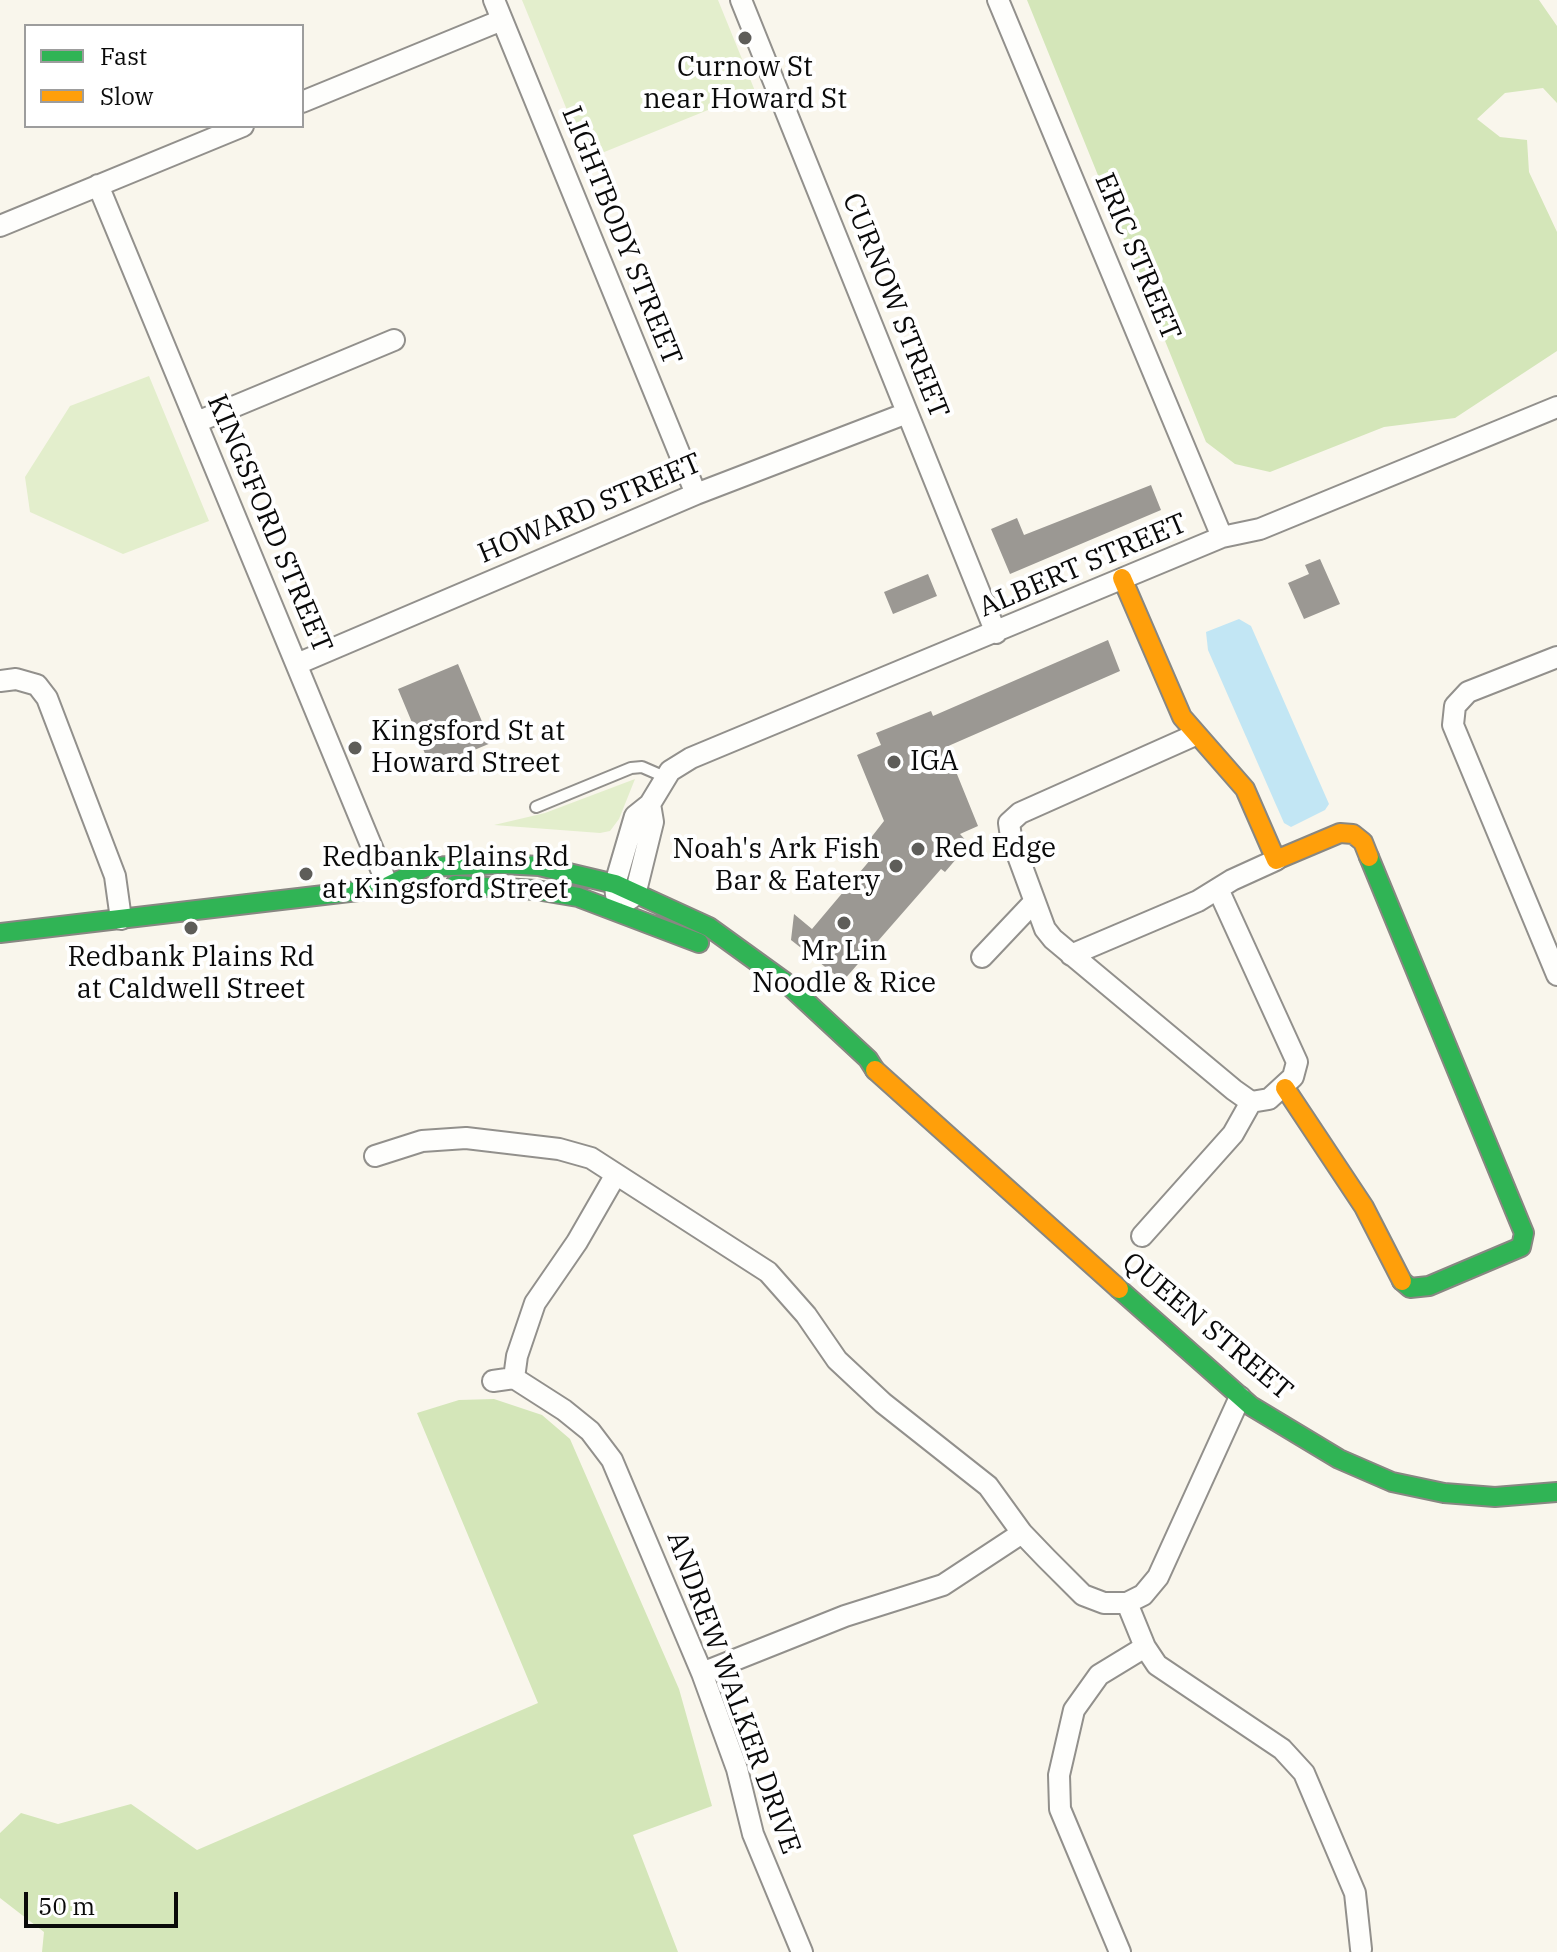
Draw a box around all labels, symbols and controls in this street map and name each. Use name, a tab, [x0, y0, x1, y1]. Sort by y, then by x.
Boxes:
legend	[24, 24, 304, 128]
marker: Curnow St near Howard St	[736, 29, 754, 47]
text: Fast	[100, 40, 147, 72]
place label: Curnow St near Howard St	[643, 51, 847, 117]
text: Slow	[100, 80, 153, 112]
street label: LIGHTBODY STREET	[554, 102, 688, 370]
street label: ERIC STREET	[1087, 168, 1187, 346]
street label: CURNOW STREET	[834, 189, 956, 423]
street label: KINGSFORD STREET	[199, 390, 339, 658]
street label: HOWARD STREET	[473, 447, 707, 571]
street label: ALBERT STREET	[974, 507, 1192, 625]
place label: Kingsford St at Howard Street	[371, 715, 565, 781]
marker: Kingsford St at Howard Street	[346, 739, 364, 757]
place label: IGA	[910, 745, 959, 779]
marker: IGA	[885, 753, 903, 771]
place label: Red Edge	[934, 832, 1056, 866]
place label: Noah's Ark Fish Bar & Eatery	[672, 833, 880, 899]
marker: Red Edge	[909, 840, 927, 858]
place label: Redbank Plains Rd at Kingsford Street	[322, 841, 569, 907]
marker: Noah's Ark Fish Bar & Eatery	[887, 857, 905, 875]
marker: Redbank Plains Rd at Kingsford Street	[297, 865, 315, 883]
marker: Mr Lin Noodle & Rice	[835, 914, 853, 932]
marker: Redbank Plains Rd at Caldwell Street	[182, 919, 200, 937]
place label: Mr Lin Noodle & Rice	[752, 935, 936, 1001]
place label: Redbank Plains Rd at Caldwell Street	[67, 941, 315, 1007]
street label: QUEEN STREET	[1115, 1246, 1299, 1408]
street label: ANDREW WALKER DRIVE	[659, 1527, 807, 1859]
scale bar	[28, 1876, 182, 1926]
text: 50 m	[38, 1890, 95, 1922]

